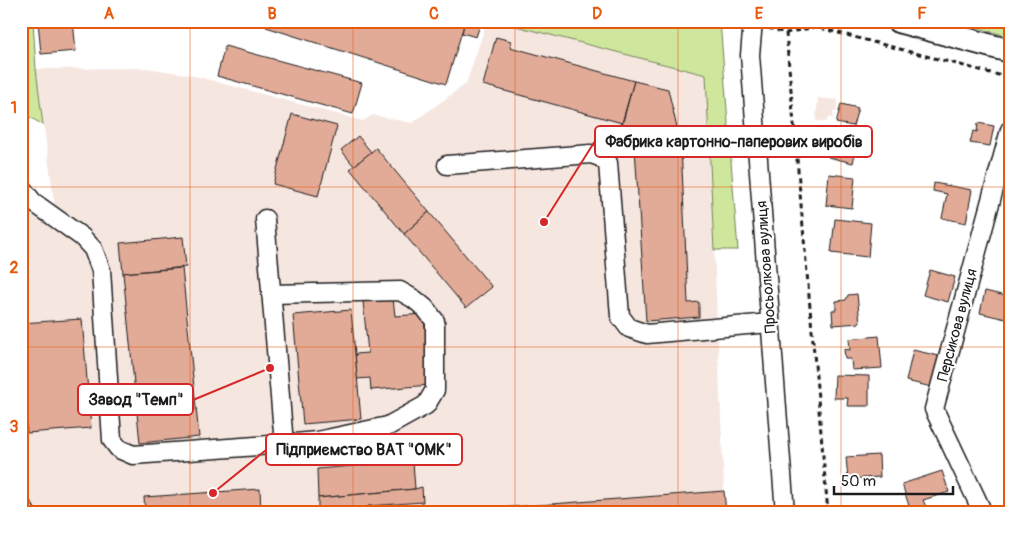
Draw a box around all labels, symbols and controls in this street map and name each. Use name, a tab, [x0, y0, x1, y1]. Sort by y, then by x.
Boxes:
text: A	[104, 4, 115, 24]
text: B	[267, 4, 277, 24]
text: C	[429, 4, 439, 24]
text: D	[592, 4, 602, 24]
text: E	[755, 4, 764, 24]
text: F	[917, 4, 927, 24]
text: 1	[11, 98, 17, 118]
callout: Фабрика картонно-паперових виробів	[595, 126, 872, 157]
text: Фабрика картонно-паперових виробів	[604, 132, 863, 152]
street label: Просьолкова вулиця	[752, 200, 781, 334]
text: 2	[10, 258, 19, 278]
street label: Персикова вулиця	[933, 267, 982, 384]
callout: Завод "Темп"	[78, 384, 193, 415]
text: Завод "Темп"	[88, 390, 184, 410]
text: 3	[10, 417, 19, 437]
callout: Підприємство ВАТ "ОМК"	[266, 434, 462, 465]
text: Підприємство ВАТ "ОМК"	[276, 440, 452, 460]
scale bar	[834, 464, 952, 496]
text: 50 m	[841, 472, 876, 491]

